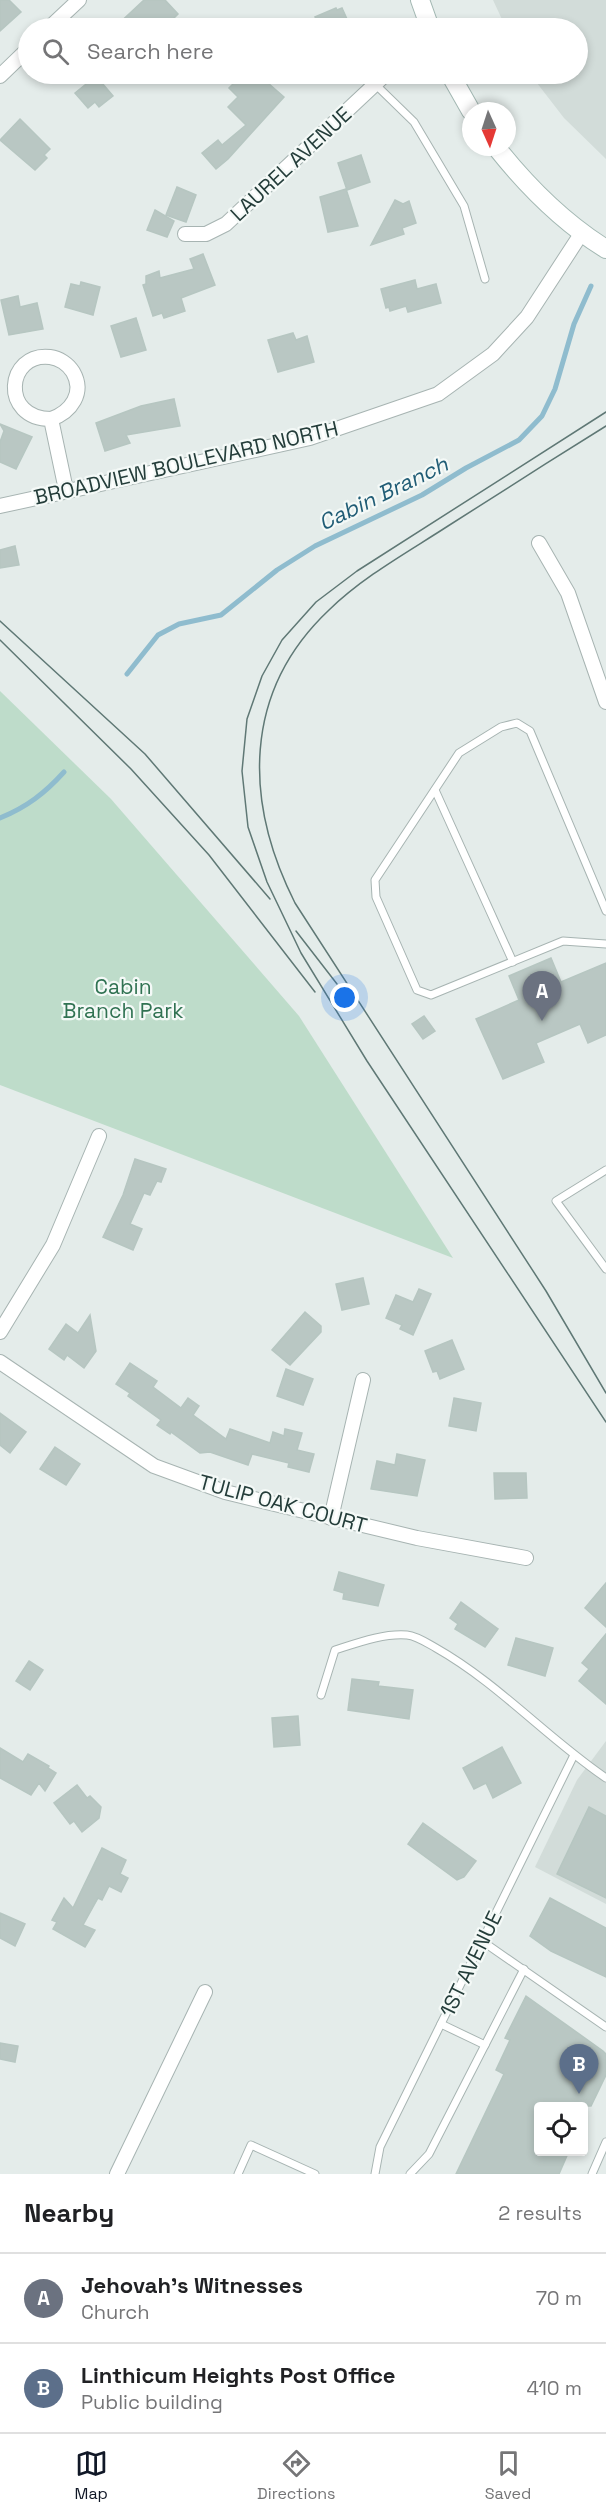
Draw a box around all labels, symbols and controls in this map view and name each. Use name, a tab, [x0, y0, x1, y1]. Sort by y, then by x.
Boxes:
search box	[18, 18, 588, 84]
icon: search	[39, 35, 72, 68]
text: Search here	[87, 37, 214, 65]
street label: LAUREL AVENUE	[224, 100, 357, 227]
north arrow	[462, 102, 516, 156]
street label: BROADVIEW BOULEVARD NORTH	[31, 414, 341, 511]
water label: Cabin Branch	[314, 449, 453, 536]
pin: A	[522, 972, 562, 1021]
park label: Cabin Branch Park	[63, 973, 183, 1024]
your location	[330, 983, 359, 1012]
street label: TULIP OAK COURT	[196, 1468, 370, 1539]
street label: 1ST AVENUE	[433, 1906, 508, 2021]
pin: B	[560, 2044, 598, 2094]
map controls	[534, 2102, 588, 2156]
button: locate	[534, 2102, 588, 2156]
text: Nearby	[24, 2196, 114, 2230]
text: 2 results	[498, 2200, 582, 2226]
text: Jehovah's Witnesses	[81, 2271, 303, 2299]
text: A	[37, 2285, 50, 2311]
text: 70 m	[536, 2285, 582, 2311]
text: Church	[81, 2299, 150, 2325]
text: Linthicum Heights Post Office	[81, 2361, 396, 2389]
text: B	[37, 2375, 50, 2401]
text: 410 m	[526, 2375, 582, 2401]
text: Public building	[81, 2389, 223, 2415]
tab: Map	[75, 2447, 108, 2504]
tab: Directions	[257, 2447, 336, 2504]
tab: Saved	[485, 2447, 531, 2504]

